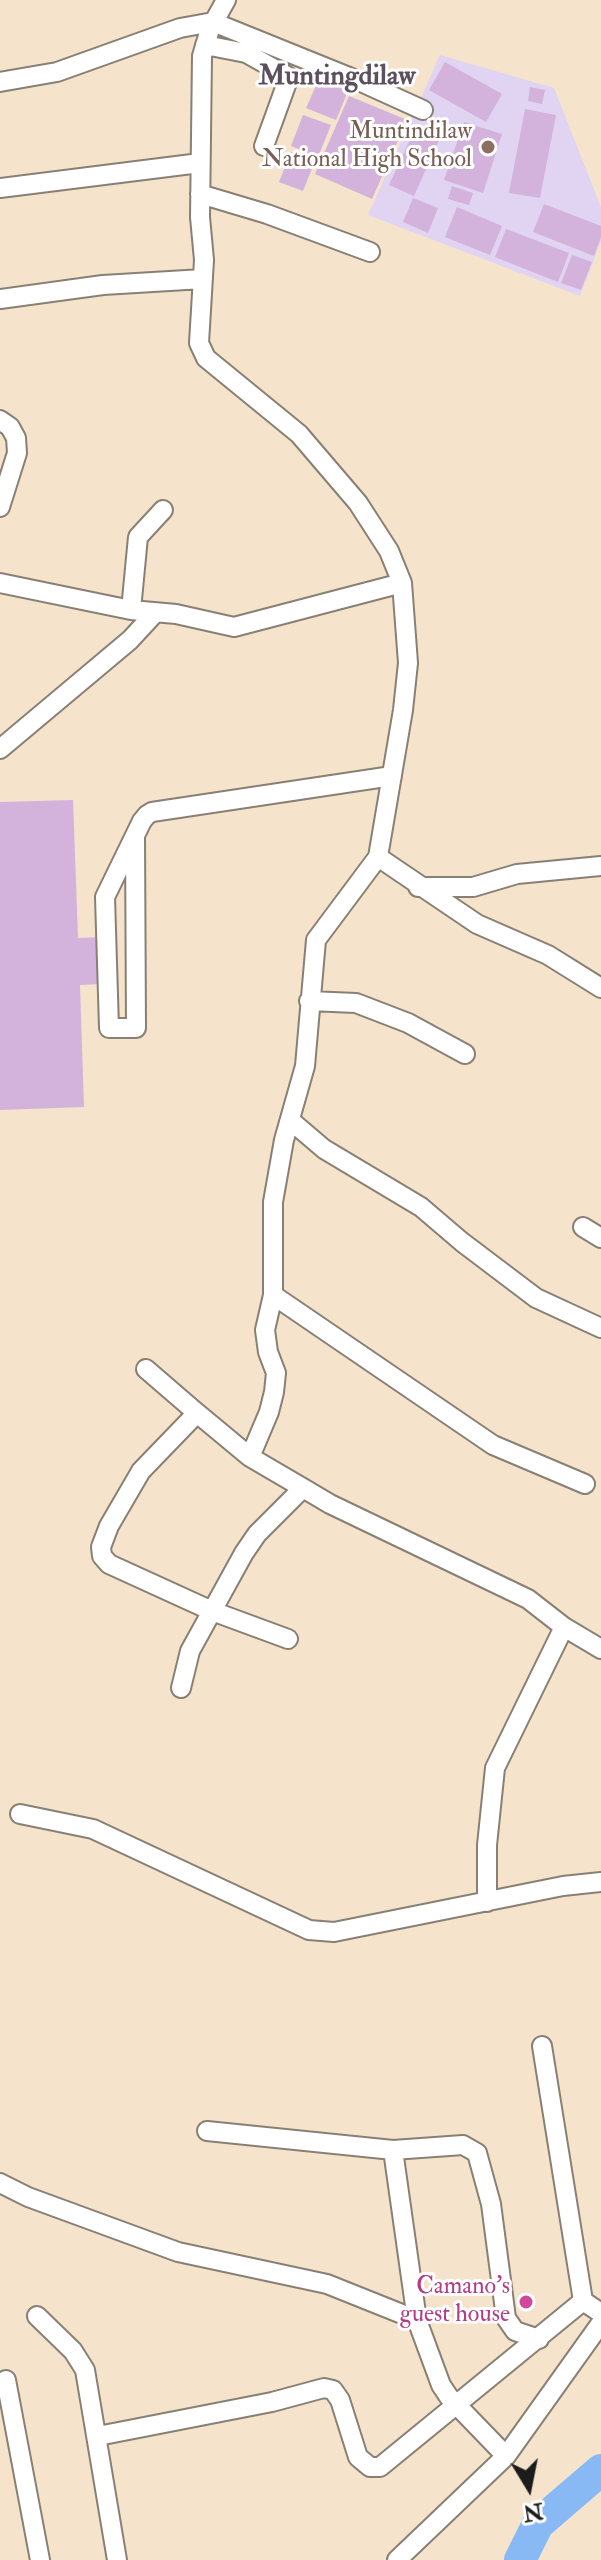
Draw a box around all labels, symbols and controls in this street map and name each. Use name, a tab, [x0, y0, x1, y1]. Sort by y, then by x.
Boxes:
district label: Muntingdilaw	[258, 61, 416, 95]
place label: Muntindilaw National High School	[262, 119, 472, 175]
marker: Muntindilaw National High School	[479, 138, 497, 156]
place label: Camano's guest house	[400, 2274, 510, 2330]
marker: Camano's guest house	[517, 2293, 535, 2311]
north arrow	[489, 2448, 569, 2528]
text: N	[521, 2496, 545, 2527]

